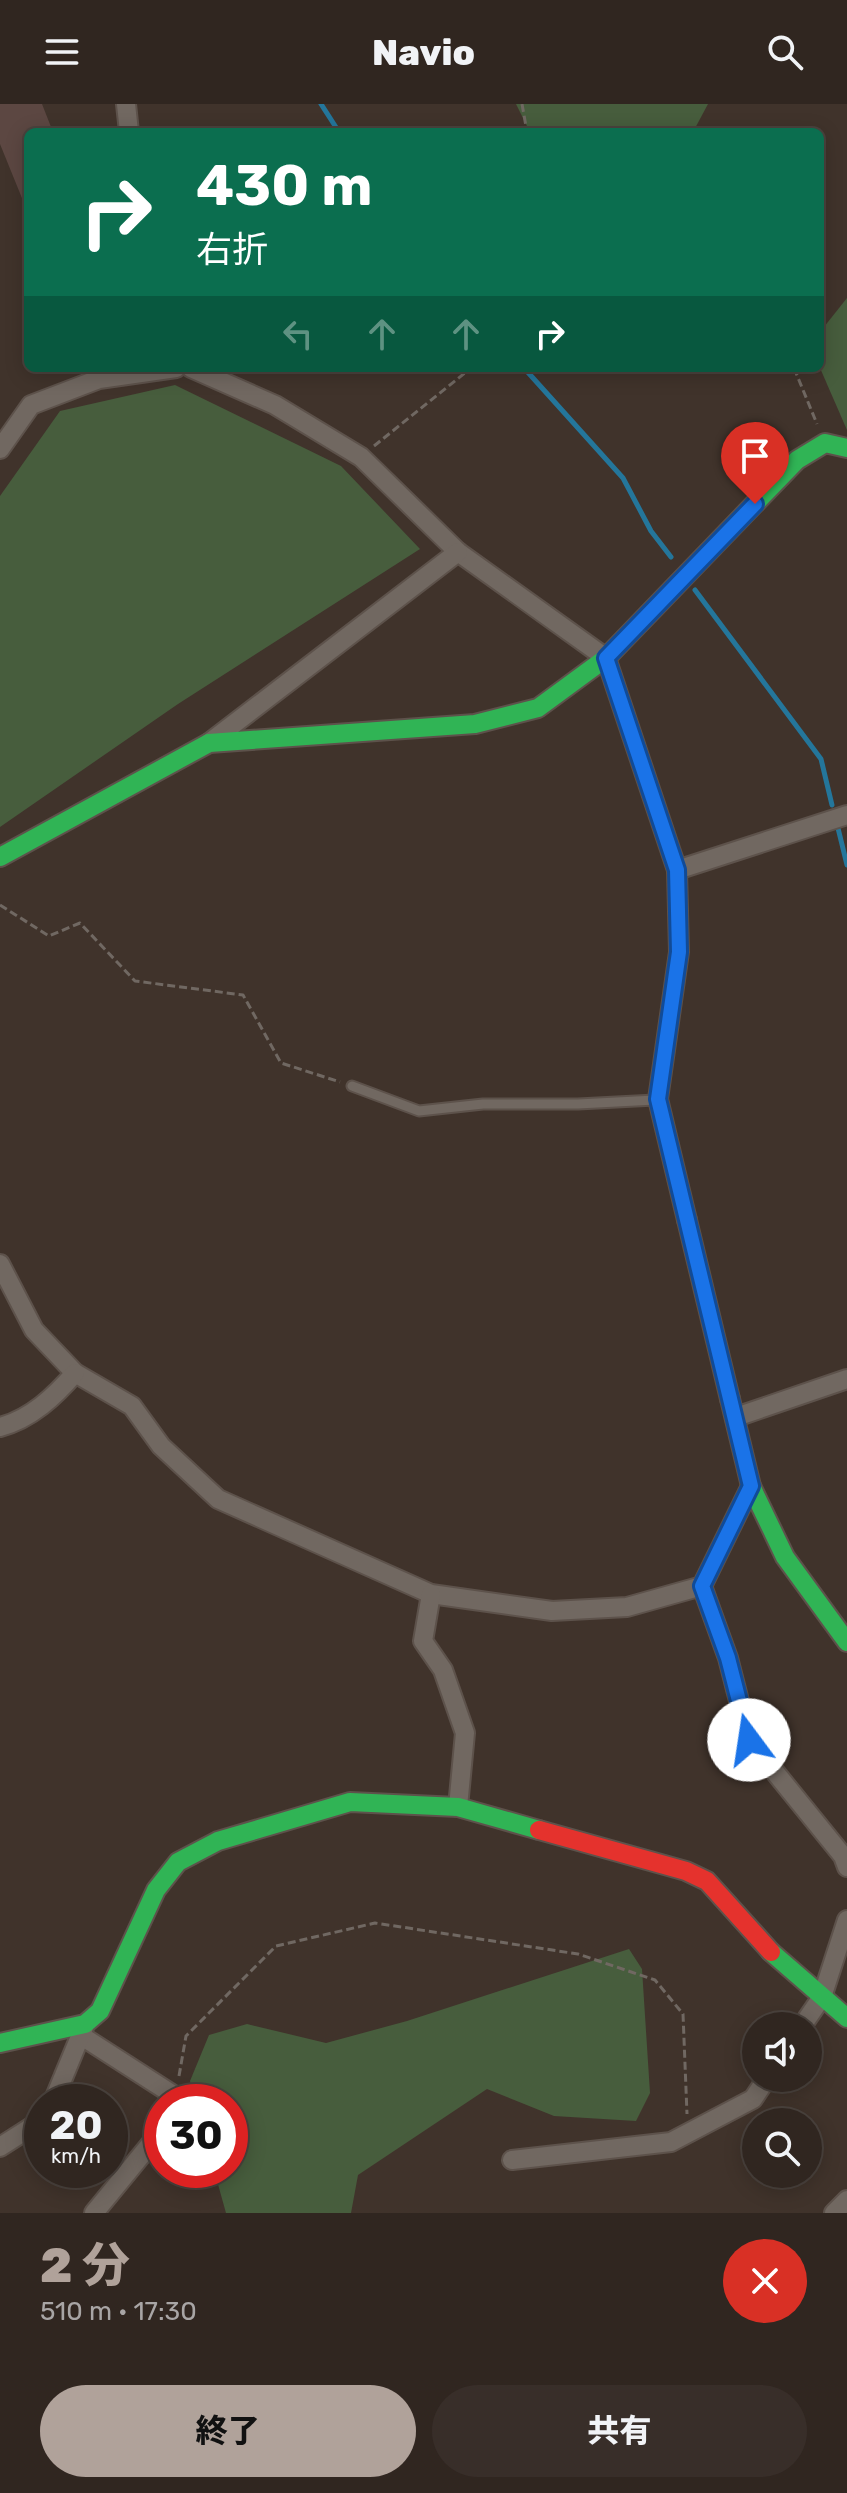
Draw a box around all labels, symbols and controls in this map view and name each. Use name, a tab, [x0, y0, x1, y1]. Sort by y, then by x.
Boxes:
icon: menu	[40, 30, 84, 74]
icon: search	[763, 30, 807, 74]
text: Navio	[372, 31, 475, 74]
text: 430 m	[196, 153, 372, 219]
icon: right	[64, 160, 168, 264]
text: 右折	[196, 228, 268, 271]
icon: left	[276, 312, 320, 356]
icon: ahead	[360, 312, 404, 356]
icon: ahead	[444, 312, 488, 356]
icon: right	[528, 312, 572, 356]
pin	[721, 422, 789, 504]
icon: arrive	[733, 434, 777, 478]
position arrow	[707, 1698, 791, 1782]
map controls	[742, 2012, 822, 2188]
button: sound	[742, 2012, 822, 2092]
speed limit sign: 30	[144, 2084, 248, 2188]
text: 20	[49, 2102, 103, 2149]
button: search	[742, 2108, 822, 2188]
text: km/h	[51, 2144, 101, 2168]
text: 2 分	[40, 2237, 130, 2294]
button: close	[723, 2239, 807, 2323]
text: 510 m · 17:30	[40, 2296, 197, 2327]
button: 終了	[40, 2385, 416, 2477]
button: 共有	[432, 2385, 807, 2477]

